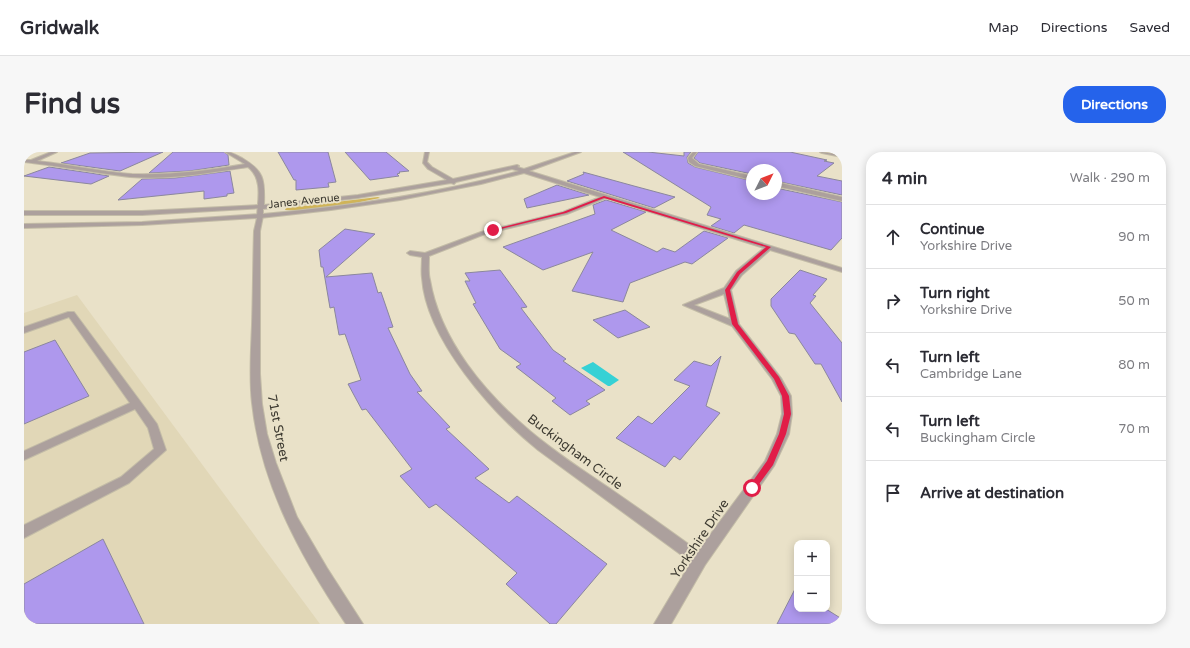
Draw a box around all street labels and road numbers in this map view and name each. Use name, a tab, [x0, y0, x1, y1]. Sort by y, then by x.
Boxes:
street label: Janes Avenue	[268, 191, 340, 211]
street label: 71st Street	[264, 393, 292, 463]
street label: Buckingham Circle	[524, 411, 626, 493]
street label: Yorkshire Drive	[668, 496, 732, 582]

